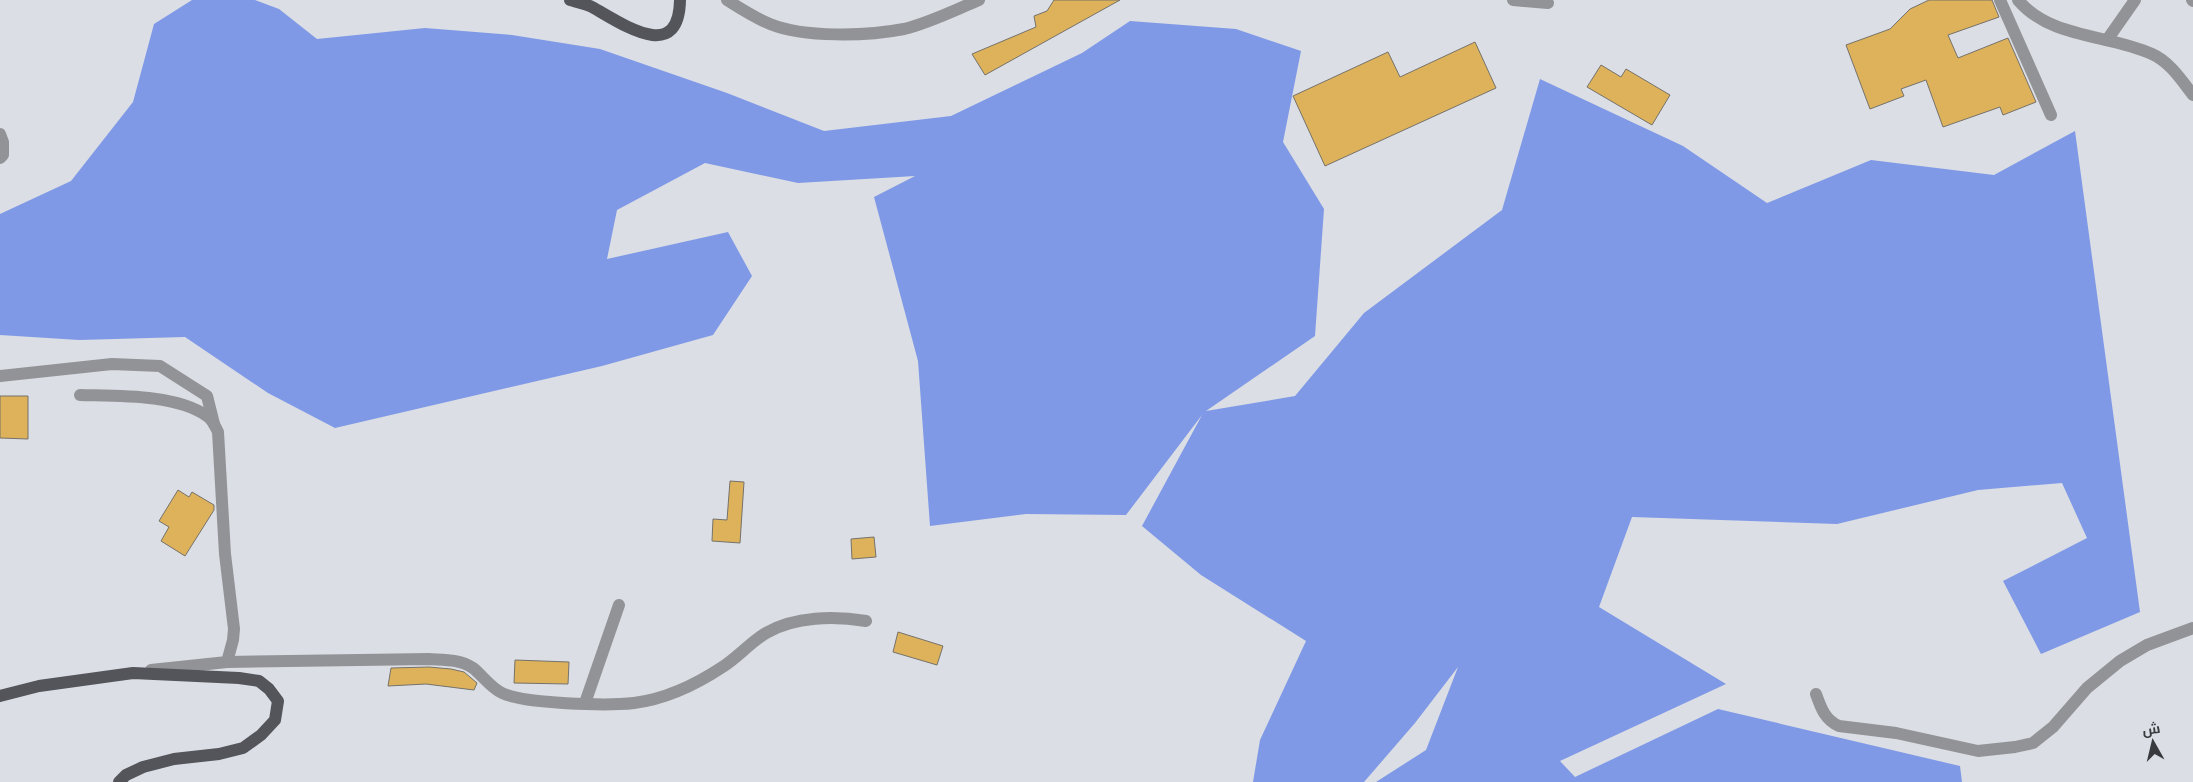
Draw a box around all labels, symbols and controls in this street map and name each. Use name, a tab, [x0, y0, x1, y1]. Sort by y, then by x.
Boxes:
north arrow	[2128, 717, 2178, 767]
text: ش	[2141, 719, 2161, 739]

